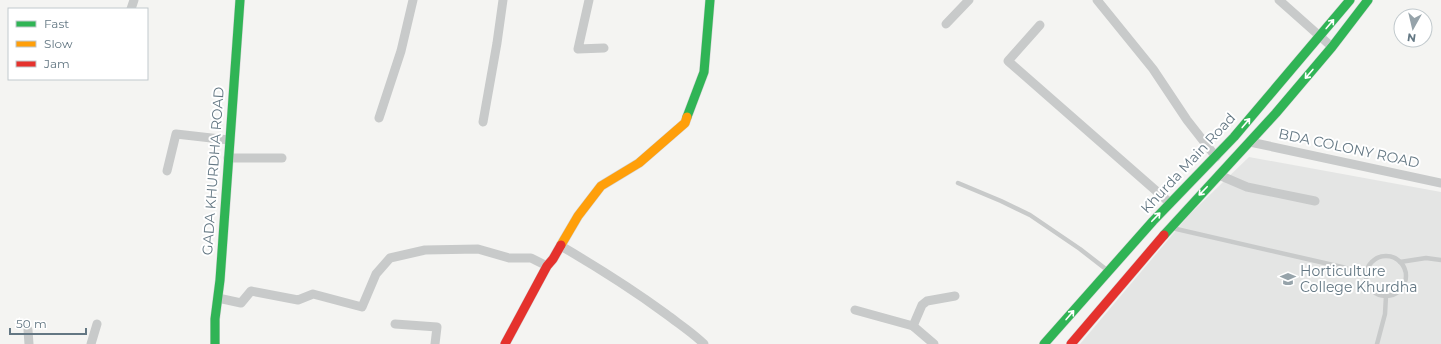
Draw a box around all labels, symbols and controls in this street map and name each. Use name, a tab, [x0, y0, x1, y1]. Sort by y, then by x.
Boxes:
legend	[8, 8, 148, 80]
north arrow	[1393, 8, 1433, 48]
text: Fast	[44, 16, 69, 31]
one-way arrow	[1325, 19, 1334, 29]
text: N	[1406, 30, 1417, 45]
text: Slow	[44, 36, 73, 51]
text: Jam	[43, 56, 70, 71]
one-way arrow	[1304, 69, 1314, 79]
street label: GADA KHURDHA ROAD	[198, 86, 228, 256]
street label: Khurda Main Road	[1137, 109, 1239, 217]
one-way arrow	[1241, 118, 1250, 128]
street label: BDA COLONY ROAD	[1277, 124, 1421, 172]
one-way arrow	[1199, 186, 1208, 196]
one-way arrow	[1151, 212, 1161, 222]
place label: Horticulture College Khurdha	[1300, 262, 1418, 296]
school or university icon: Horticulture College Khurdha	[1279, 270, 1297, 288]
scale bar	[10, 310, 86, 336]
one-way arrow	[1065, 310, 1074, 320]
text: 50 m	[16, 316, 47, 331]

